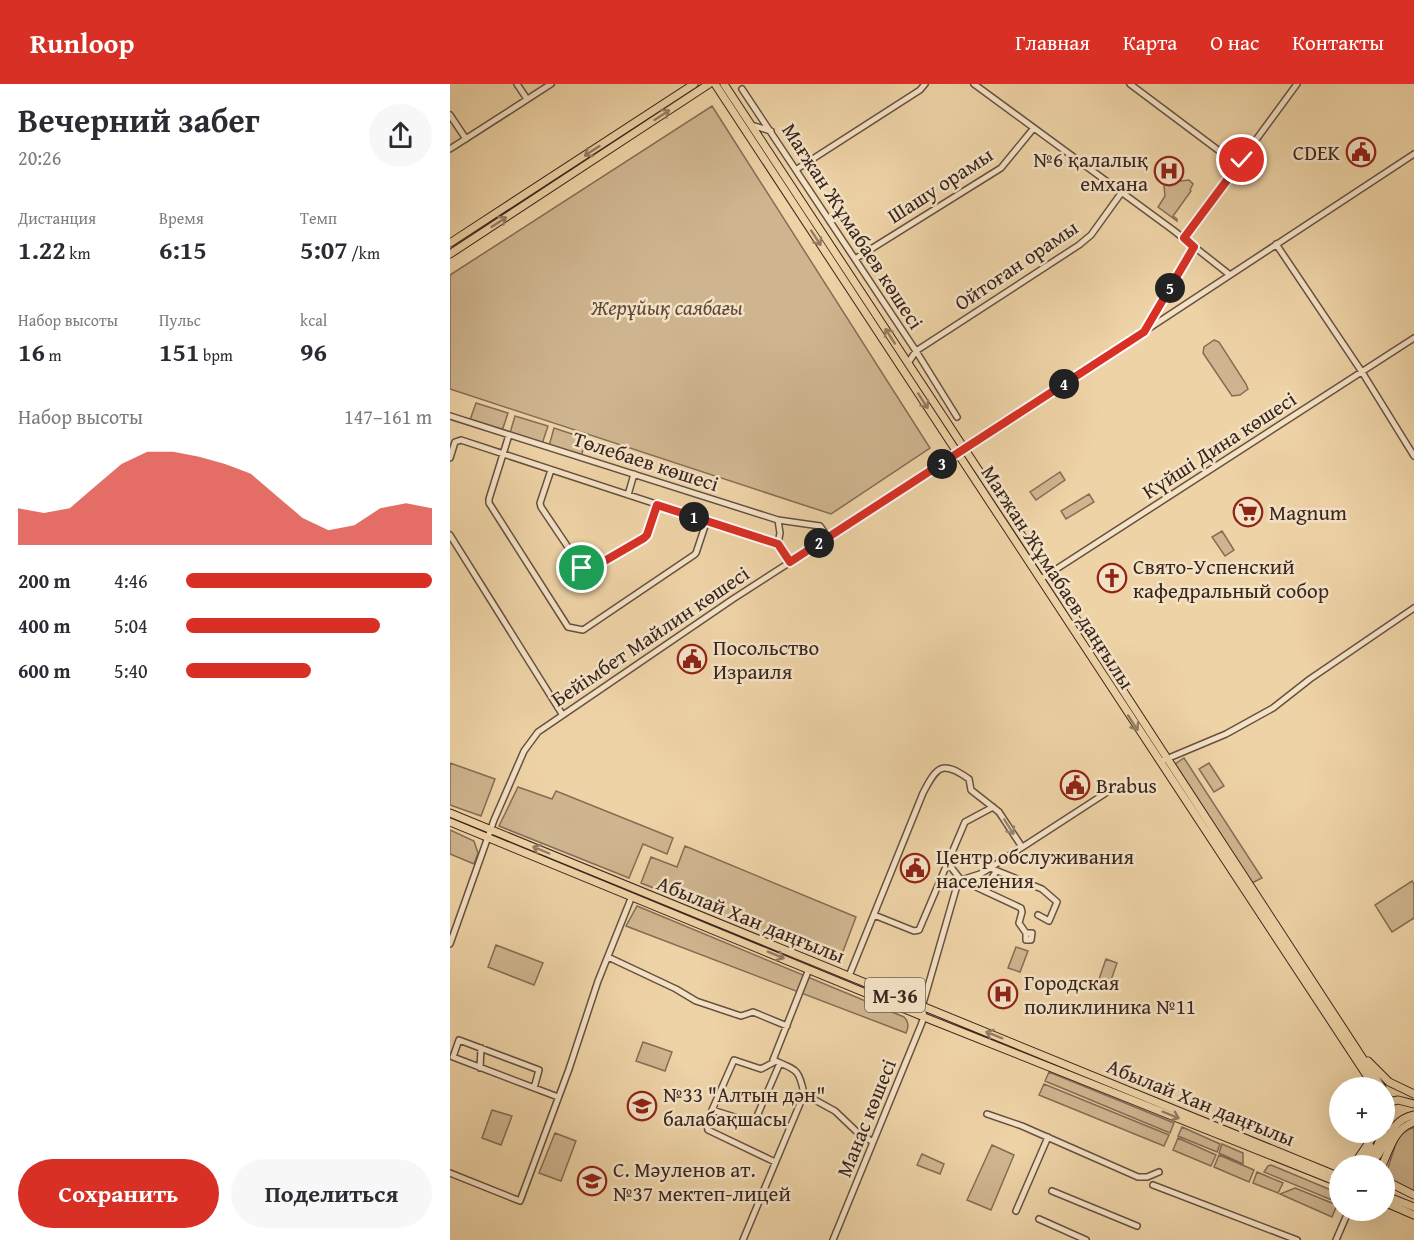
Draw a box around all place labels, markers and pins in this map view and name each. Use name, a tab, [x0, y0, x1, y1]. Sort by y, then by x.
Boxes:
pin	[1216, 134, 1267, 185]
public building icon: CDEK	[1345, 136, 1377, 168]
place label: CDEK	[1293, 137, 1341, 168]
place label: №6 қалалық емхана	[1033, 144, 1149, 199]
hospital icon: №6 қалалық емхана	[1153, 155, 1185, 187]
pin: 5	[1155, 273, 1185, 303]
pin: 4	[1049, 369, 1079, 399]
pin: 3	[927, 449, 957, 479]
supermarket icon: Magnum	[1232, 496, 1264, 528]
place label: Magnum	[1269, 497, 1347, 528]
pin: 1	[679, 502, 709, 532]
pin: 2	[804, 528, 834, 558]
pin	[556, 542, 607, 593]
place label: Свято-Успенский кафедральный собор	[1133, 551, 1329, 606]
church icon: Свято-Успенский кафедральный собор	[1096, 562, 1128, 594]
place label: Посольство Израиля	[713, 632, 819, 687]
public building icon: Посольство Израиля	[676, 643, 708, 675]
public building icon: Brabus	[1059, 769, 1091, 801]
place label: Brabus	[1096, 770, 1157, 801]
place label: Центр обслуживания населения	[936, 841, 1134, 896]
public building icon: Центр обслуживания населения	[899, 852, 931, 884]
place label: Городская поликлиника №11	[1024, 967, 1196, 1022]
hospital icon: Городская поликлиника №11	[987, 978, 1019, 1010]
place label: №33 "Алтын дән" балабақшасы	[663, 1079, 825, 1134]
school or university icon: №33 "Алтын дән" балабақшасы	[626, 1090, 658, 1122]
place label: С. Мәуленов ат. №37 мектеп-лицей	[613, 1154, 791, 1209]
school or university icon: С. Мәуленов ат. №37 мектеп-лицей	[576, 1165, 608, 1197]

